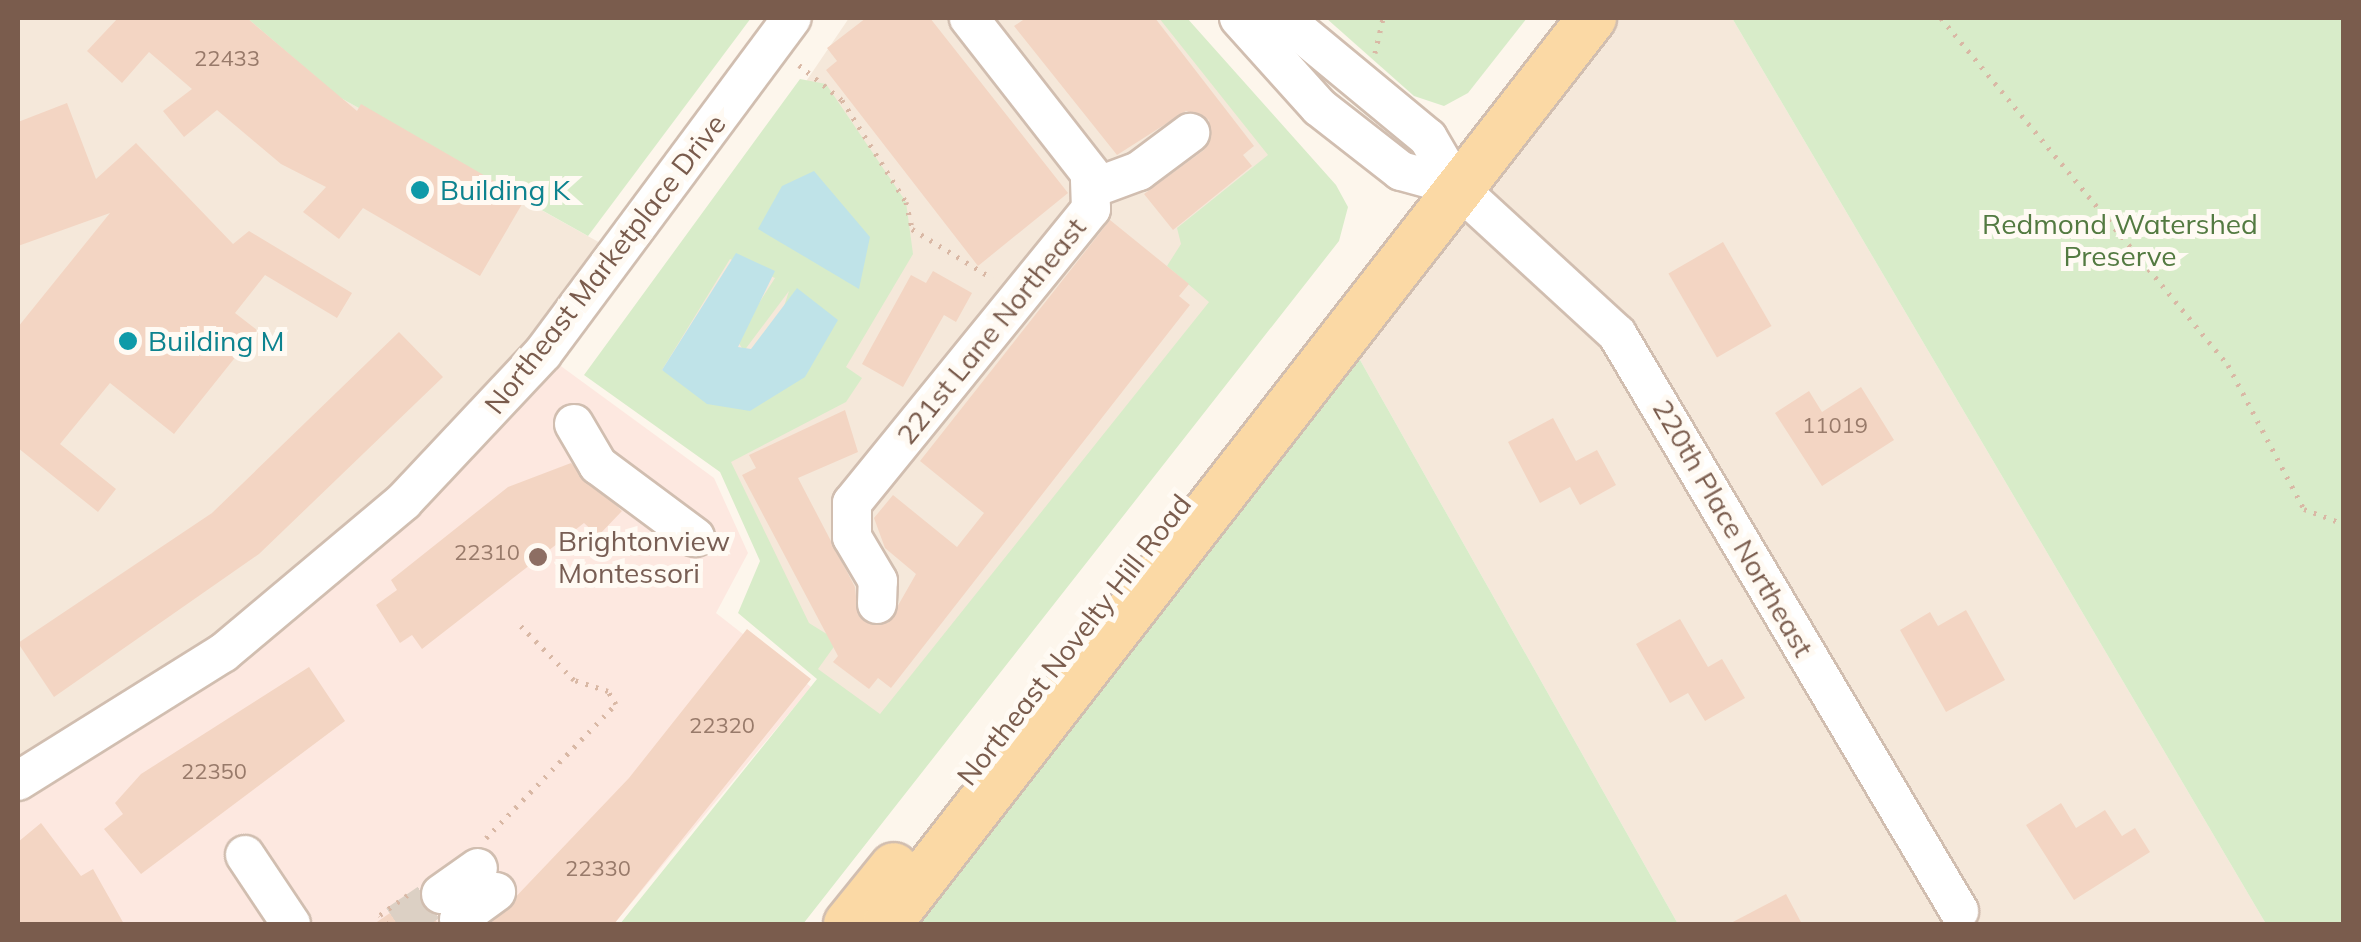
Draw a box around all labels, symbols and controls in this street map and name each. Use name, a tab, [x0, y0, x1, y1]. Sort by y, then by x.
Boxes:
house number: 22433	[194, 46, 260, 72]
street label: Northeast Marketplace Drive	[478, 107, 732, 421]
place label: Building K	[440, 173, 570, 207]
marker: Building K	[409, 179, 431, 201]
park label: Redmond Watershed Preserve	[1982, 207, 2258, 273]
street label: 221st Lane Northeast	[889, 211, 1093, 451]
place label: Building M	[148, 324, 285, 358]
marker: Building M	[117, 330, 139, 352]
street label: 220th Place Northeast	[1646, 393, 1820, 663]
house number: 11019	[1802, 413, 1868, 439]
street label: Northeast Novelty Hill Road	[950, 488, 1198, 792]
place label: Brightonview Montessori	[558, 524, 730, 590]
house number: 22310	[454, 540, 520, 566]
marker: Brightonview Montessori	[527, 546, 549, 568]
house number: 22320	[689, 713, 755, 739]
house number: 22350	[181, 759, 247, 785]
house number: 22330	[565, 856, 631, 882]

